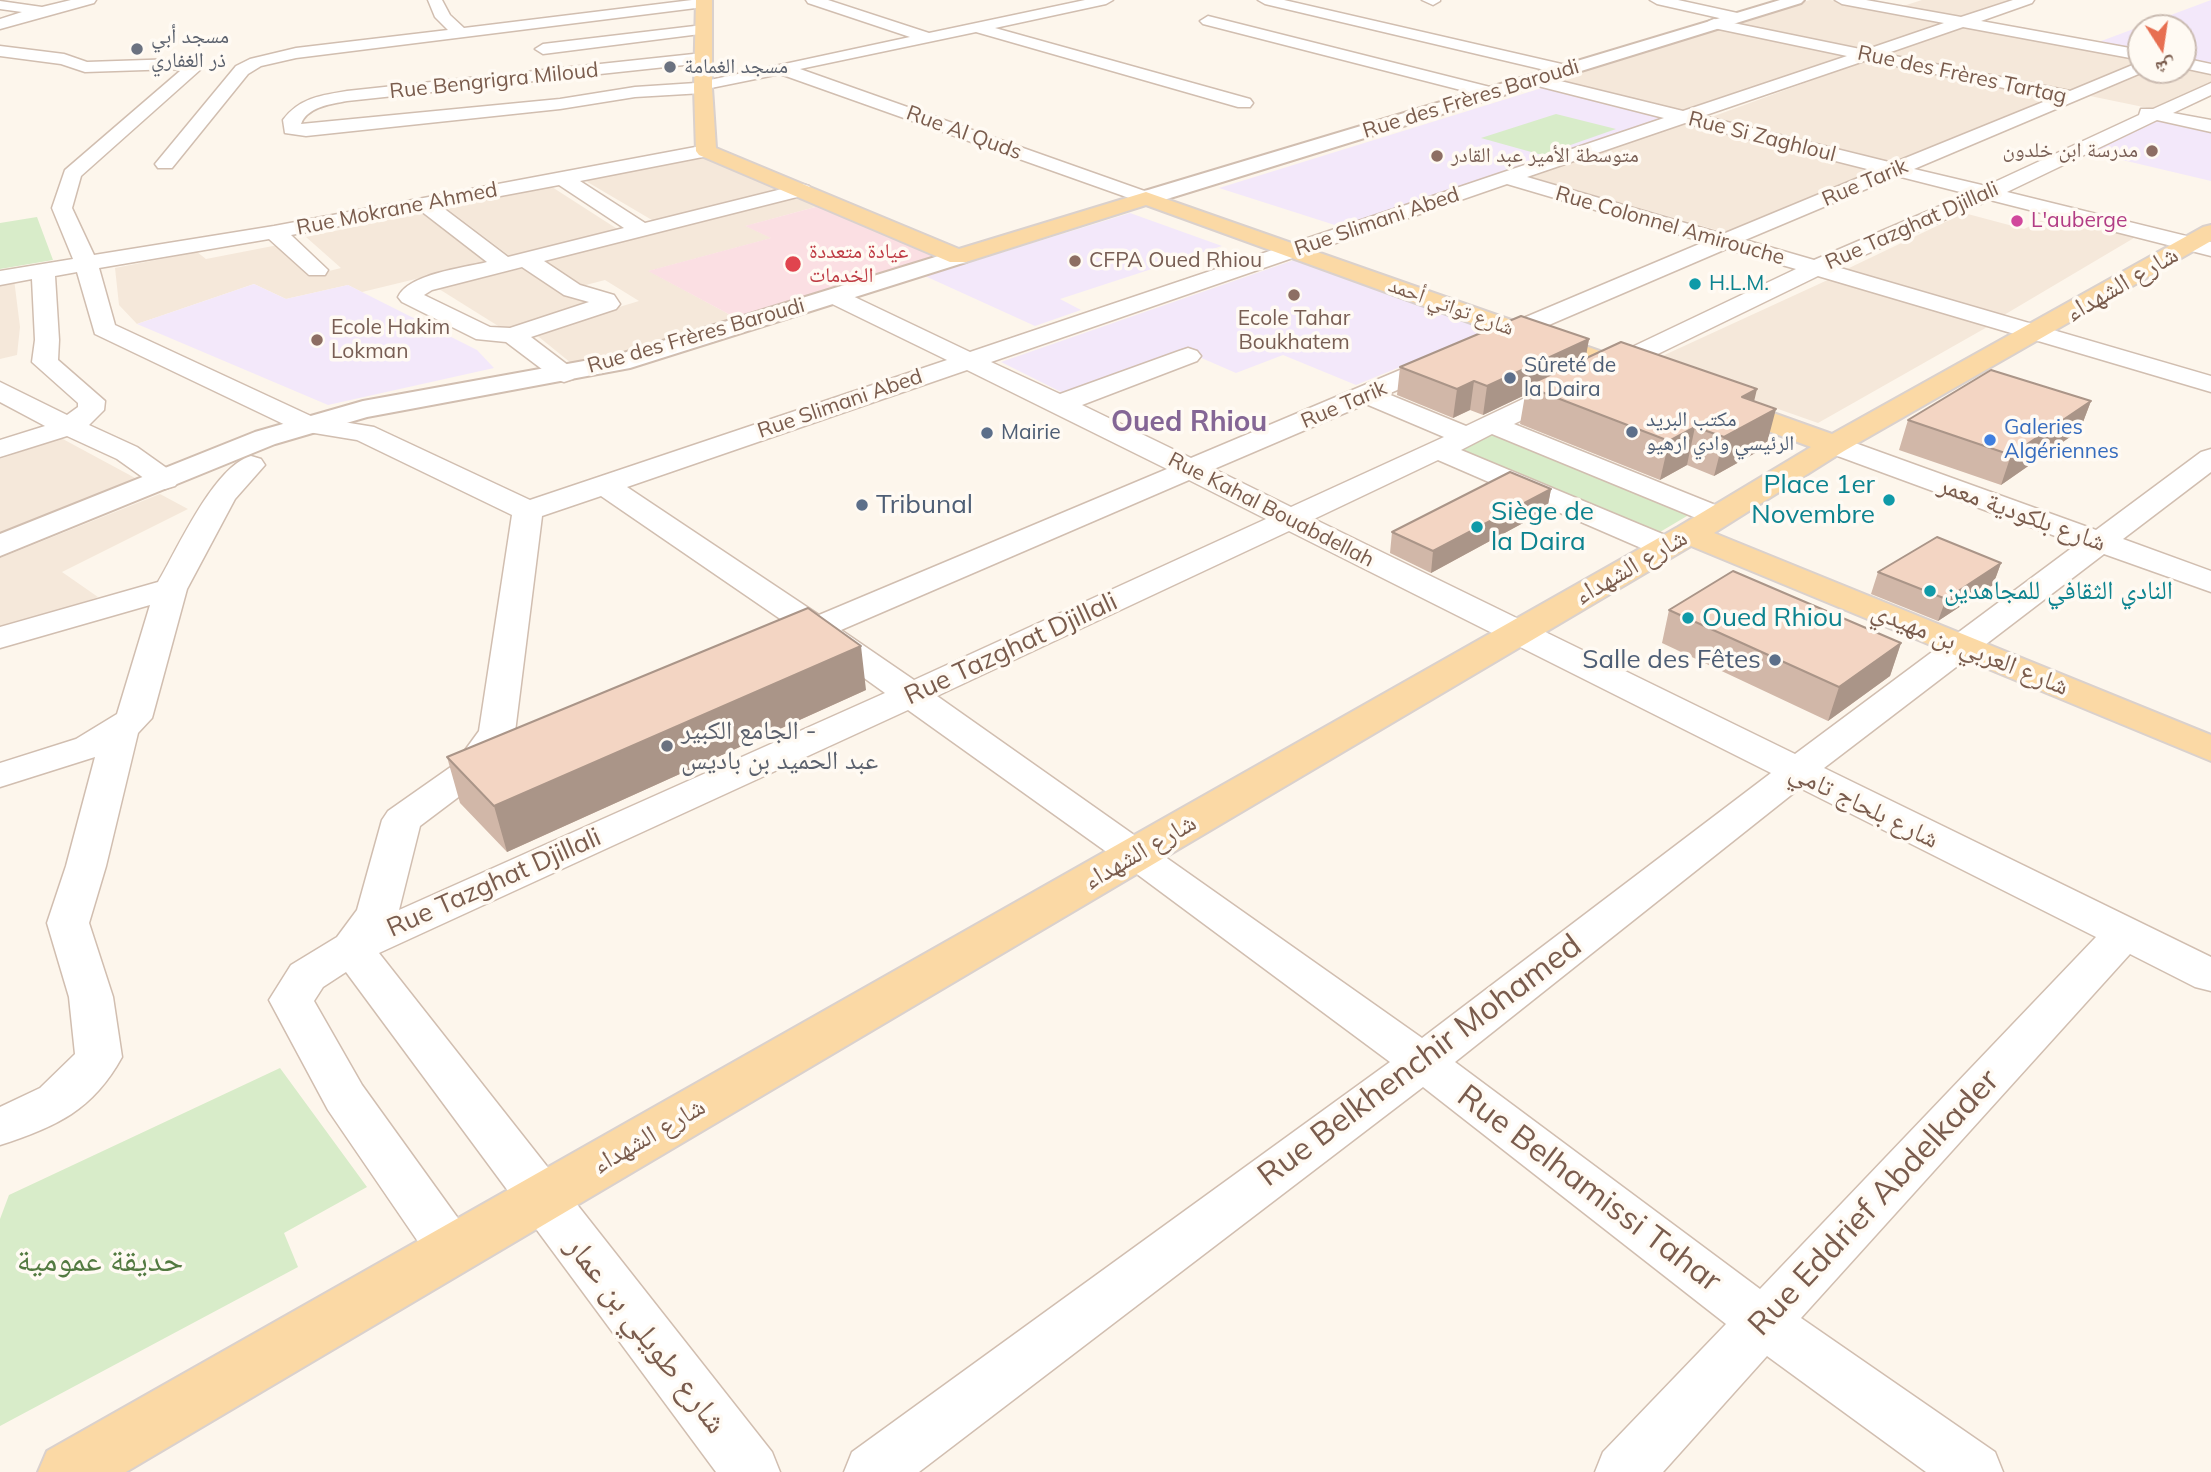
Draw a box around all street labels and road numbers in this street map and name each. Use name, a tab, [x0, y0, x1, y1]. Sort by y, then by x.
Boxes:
street label: Rue des Frères Tartag	[1855, 41, 2069, 109]
street label: Rue des Frères Baroudi	[1360, 54, 1582, 144]
street label: Rue Bengrigra Miloud	[388, 58, 600, 104]
street label: Rue Al Quds	[903, 100, 1025, 166]
street label: Rue Si Zaghloul	[1686, 106, 1838, 168]
street label: Rue Tarik	[1818, 154, 1912, 212]
street label: Rue Mokrane Ahmed	[295, 177, 499, 241]
street label: Rue Tazghat Djillali	[1822, 177, 2002, 275]
street label: Rue Colonnel Amirouche	[1552, 181, 1788, 271]
street label: Rue Slimani Abed	[1291, 182, 1463, 262]
street label: شارع الشهداء	[2060, 239, 2184, 329]
street label: شارع تواتي أحمد	[1385, 273, 1517, 341]
street label: Rue des Frères Baroudi	[584, 293, 808, 379]
street label: Rue Slimani Abed	[754, 364, 926, 444]
street label: Rue Tarik	[1297, 376, 1391, 434]
street label: Rue Kahal Bouabdellah	[1164, 447, 1378, 573]
street label: شارع بلكودية معمر	[1934, 469, 2110, 559]
street label: شارع الشهداء	[1569, 522, 1693, 612]
street label: Rue Tazghat Djillali	[900, 586, 1122, 712]
street label: شارع العربي بن مهيدي	[1867, 595, 2073, 703]
street label: شارع بلحاج تامي	[1784, 756, 1944, 856]
street label: شارع الشهداء	[1078, 807, 1202, 897]
street label: Rue Tazghat Djillali	[382, 822, 606, 944]
street label: Rue Belkhenchir Mohamed	[1251, 927, 1589, 1195]
street label: Rue Eddrief Abdelkader	[1741, 1062, 2007, 1344]
street label: Rue Belhamissi Tahar	[1450, 1077, 1728, 1301]
street label: شارع الشهداء	[587, 1091, 711, 1181]
street label: شارع طويلي بن عمار	[557, 1229, 735, 1441]

